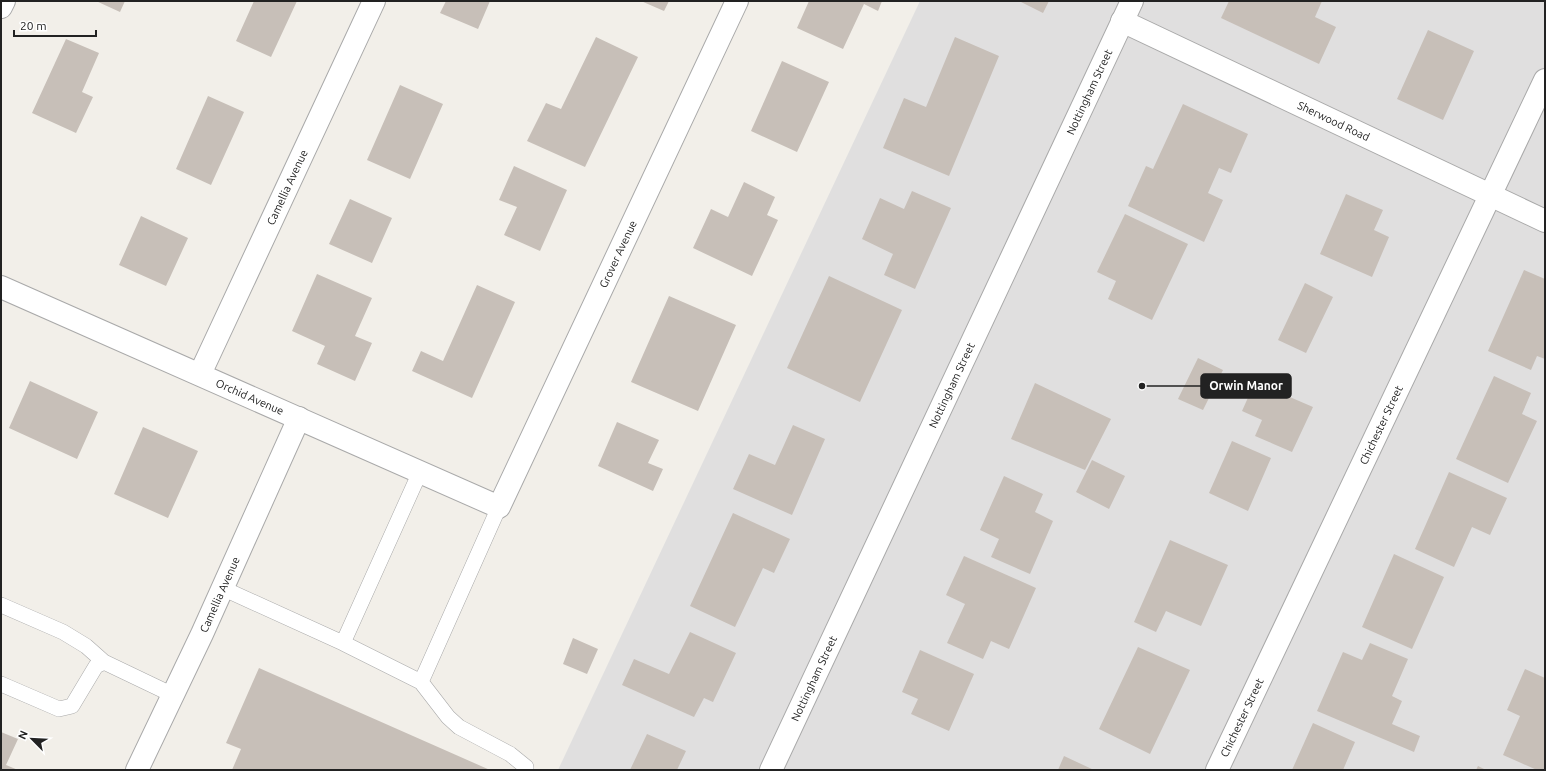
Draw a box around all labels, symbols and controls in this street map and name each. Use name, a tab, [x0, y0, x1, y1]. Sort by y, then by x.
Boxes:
scale bar	[14, 12, 96, 38]
text: 20 m	[20, 19, 47, 32]
street label: Nottingham Street	[1064, 47, 1115, 137]
street label: Sherwood Road	[1296, 99, 1371, 143]
street label: Camellia Avenue	[264, 148, 310, 227]
street label: Grover Avenue	[597, 218, 639, 290]
street label: Nottingham Street	[926, 340, 977, 430]
callout: Orwin Manor	[1201, 374, 1291, 398]
street label: Orchid Avenue	[214, 377, 286, 417]
text: Orwin Manor	[1209, 379, 1283, 392]
street label: Chichester Street	[1357, 383, 1405, 466]
street label: Camellia Avenue	[198, 555, 242, 634]
street label: Nottingham Street	[789, 633, 839, 723]
street label: Chichester Street	[1218, 676, 1266, 759]
north arrow	[12, 719, 52, 759]
text: N	[16, 729, 30, 741]

